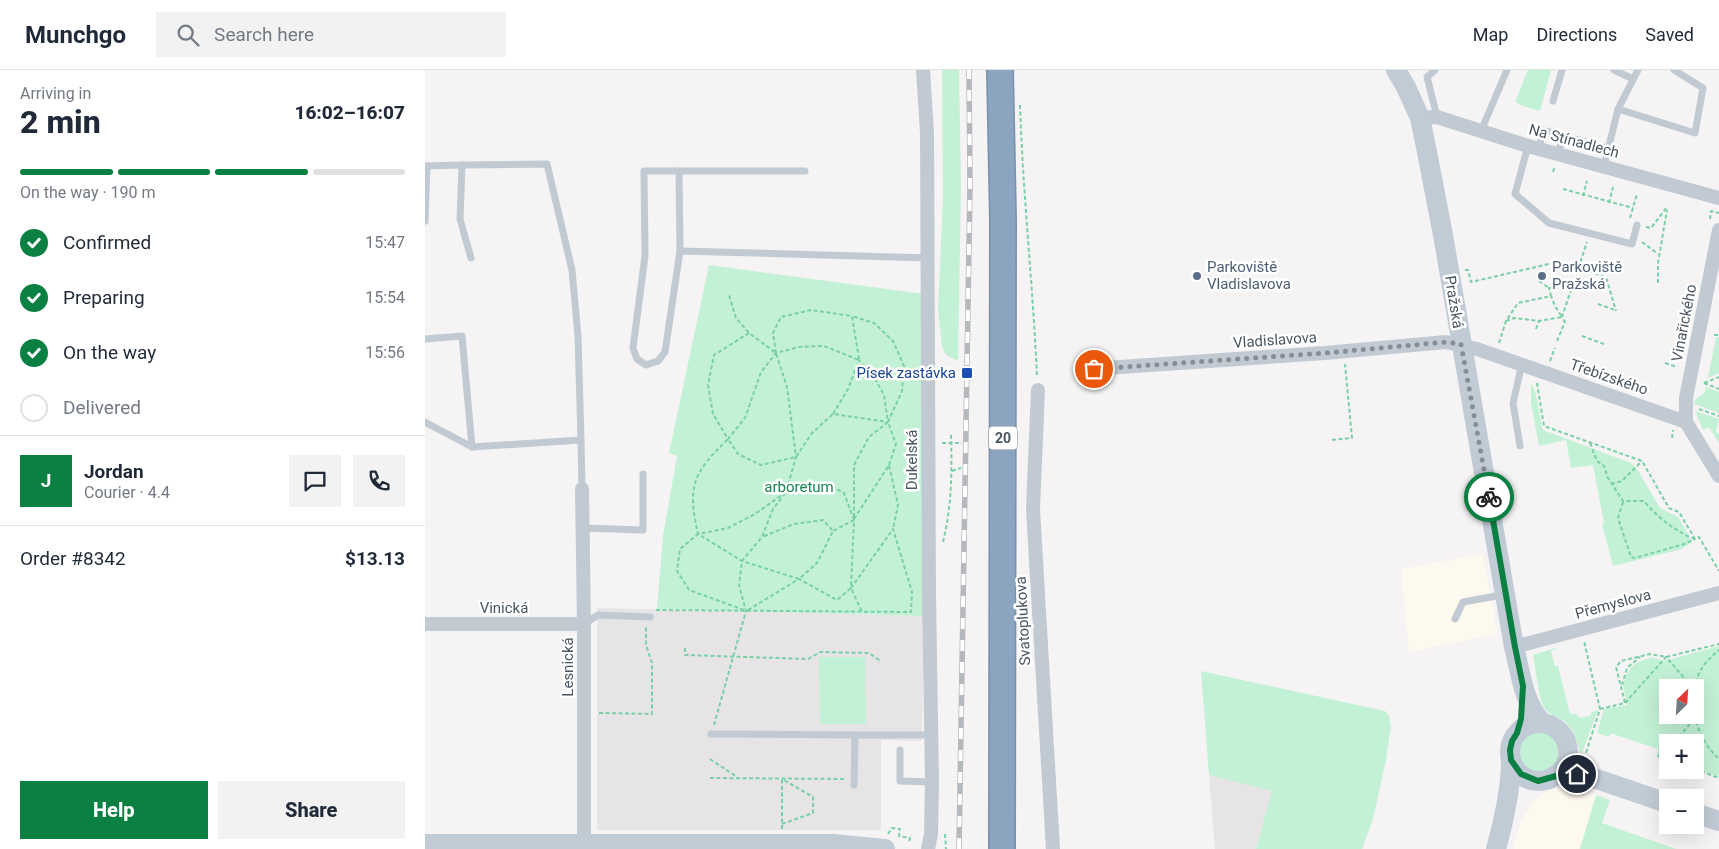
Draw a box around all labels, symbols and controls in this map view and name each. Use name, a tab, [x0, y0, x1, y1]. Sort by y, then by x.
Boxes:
search box	[156, 12, 506, 57]
text: Munchgo	[25, 21, 126, 49]
icon: search	[174, 21, 202, 49]
text: Search here	[214, 23, 314, 46]
text: Map	[1473, 24, 1508, 45]
text: Directions	[1536, 24, 1617, 45]
text: Saved	[1645, 24, 1694, 45]
text: Arriving in	[20, 84, 91, 103]
text: 16:02–16:07	[294, 101, 405, 124]
text: 2 min	[20, 103, 101, 141]
street label: Na Stínadlech	[1527, 120, 1621, 162]
text: On the way · 190 m	[20, 183, 156, 202]
icon: check	[20, 229, 48, 257]
text: Confirmed	[63, 231, 151, 254]
text: 15:47	[365, 233, 405, 252]
place label: Parkoviště Vladislavova	[1207, 258, 1291, 293]
place label: Parkoviště Pražská	[1552, 258, 1622, 293]
marker: Parkoviště Vladislavova	[1191, 270, 1203, 282]
marker: Parkoviště Pražská	[1536, 270, 1548, 282]
street label: Pražská	[1441, 274, 1467, 330]
street label: Vinařického	[1668, 283, 1700, 363]
icon: check	[20, 284, 48, 312]
text: Preparing	[63, 286, 145, 309]
text: 15:54	[365, 288, 405, 307]
street label: Vladislavova	[1233, 328, 1317, 352]
icon: check	[20, 339, 48, 367]
text: On the way	[63, 341, 156, 364]
text: 15:56	[365, 343, 405, 362]
pin	[1073, 348, 1115, 390]
icon: bag	[1080, 355, 1108, 383]
street label: Třebízského	[1568, 355, 1650, 399]
place label: Písek zastávka	[856, 364, 956, 382]
marker: Písek zastávka	[960, 366, 974, 380]
text: Delivered	[63, 396, 141, 419]
road number: 20	[989, 426, 1017, 449]
street label: Dukelská	[903, 430, 921, 490]
button: chat	[289, 455, 341, 507]
button: phone	[353, 455, 405, 507]
text: Jordan	[84, 460, 144, 483]
text: J	[41, 469, 51, 492]
courier	[1464, 472, 1514, 522]
park label: arboretum	[764, 478, 834, 496]
text: Courier · 4.4	[84, 483, 170, 502]
icon: bike	[1475, 483, 1503, 511]
text: Order #8342	[20, 547, 126, 570]
text: $13.13	[345, 547, 405, 570]
street label: Svatoplukova	[1012, 576, 1034, 666]
street label: Přemyslova	[1573, 585, 1653, 623]
street label: Vinická	[480, 599, 528, 617]
street label: Lesnická	[559, 637, 577, 697]
north arrow	[1659, 679, 1704, 724]
map controls	[1659, 679, 1704, 834]
button: +	[1659, 734, 1704, 779]
pin	[1556, 753, 1598, 795]
icon: home	[1563, 760, 1591, 788]
button: Help	[20, 781, 208, 839]
button: Share	[218, 781, 405, 839]
button: −	[1659, 789, 1704, 834]

